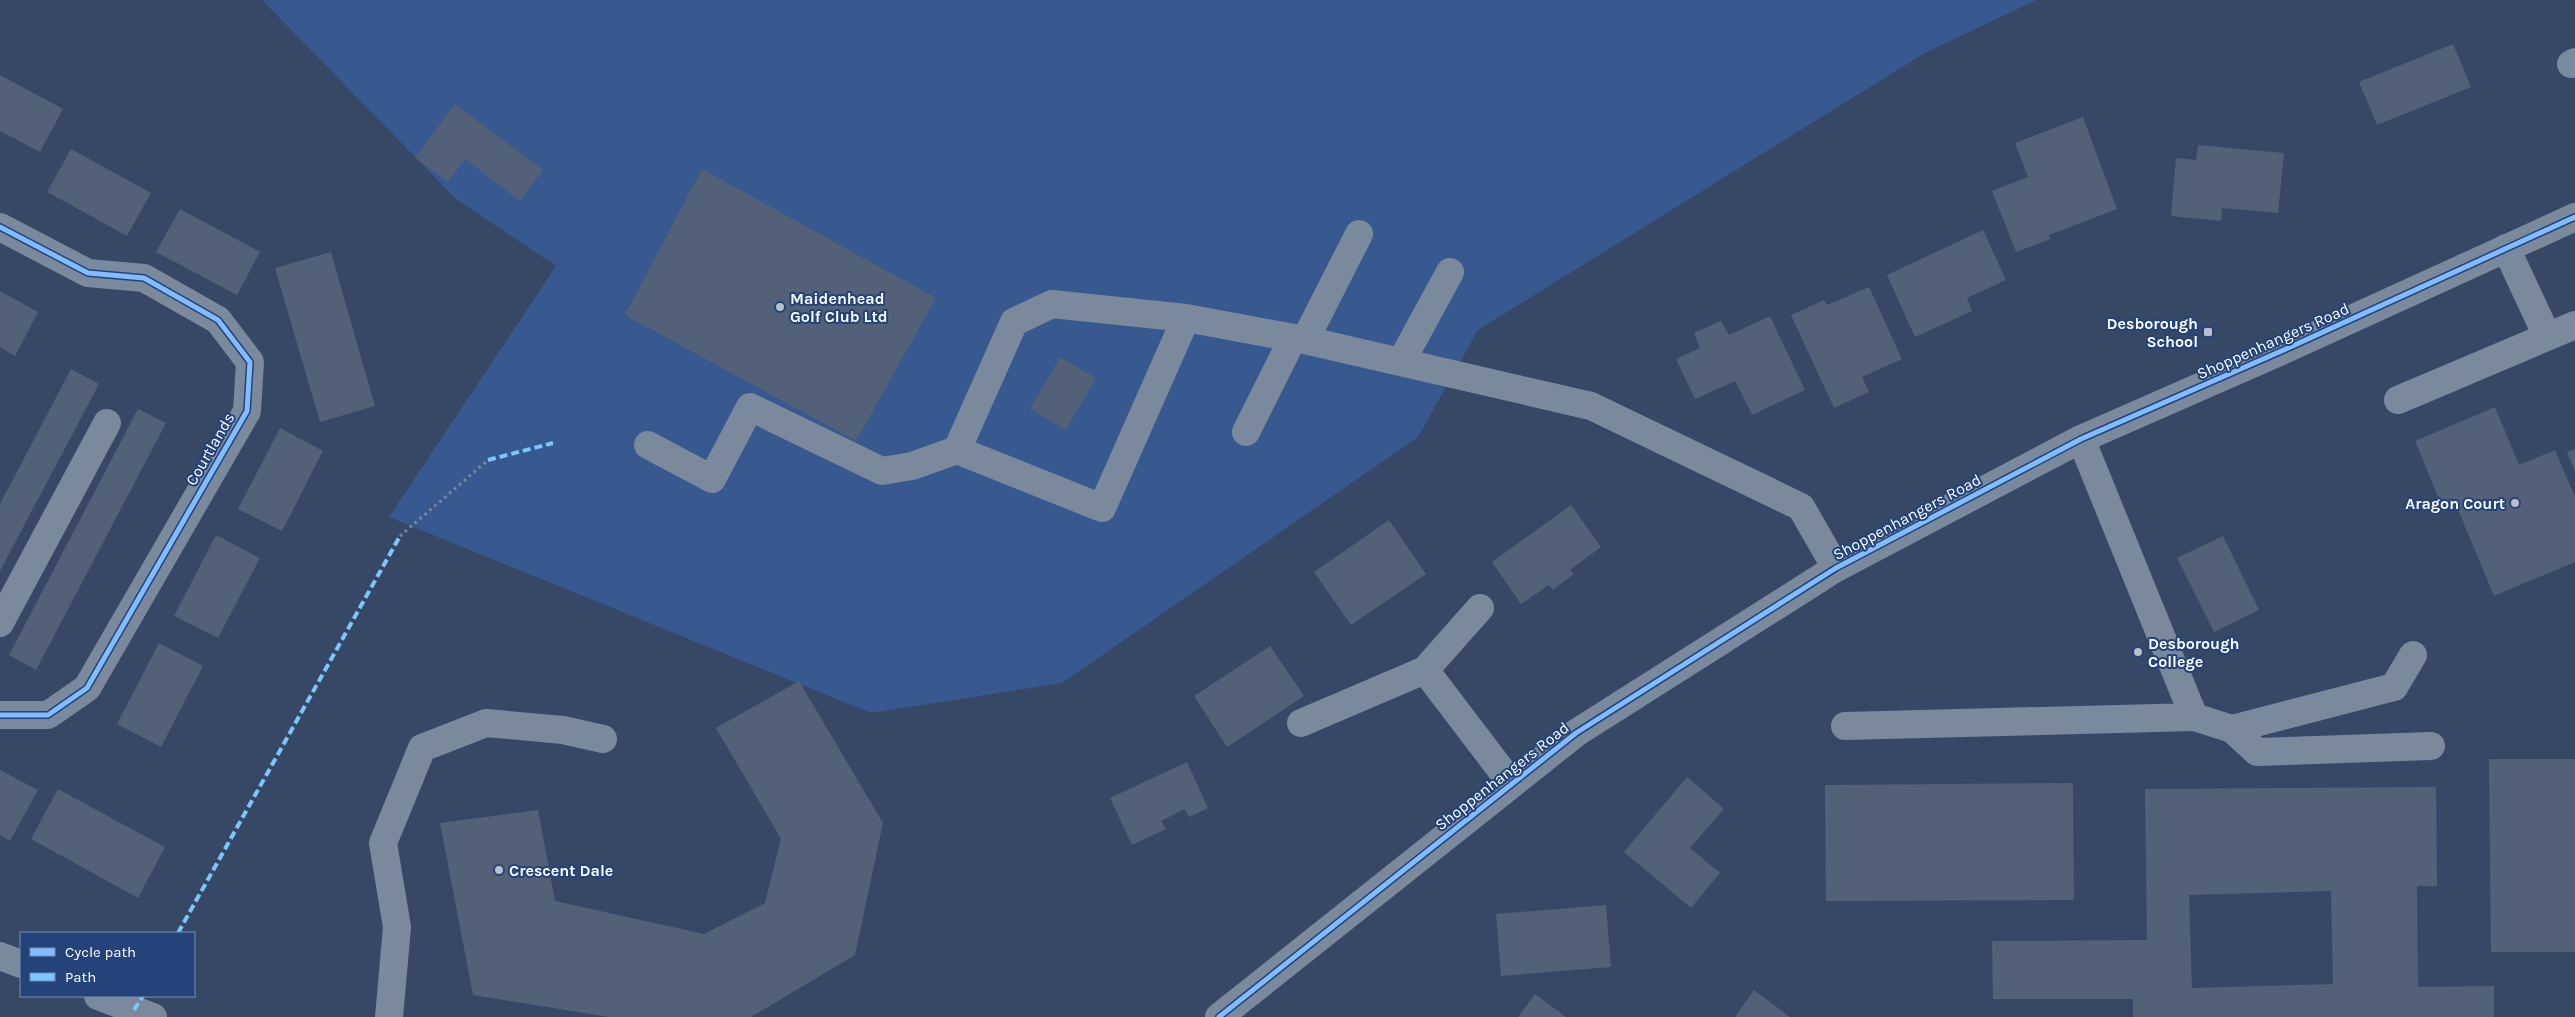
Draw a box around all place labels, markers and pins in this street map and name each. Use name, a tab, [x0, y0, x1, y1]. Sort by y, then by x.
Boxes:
place label: Maidenhead Golf Club Ltd	[790, 289, 888, 326]
marker: Maidenhead Golf Club Ltd	[774, 301, 786, 313]
place label: Desborough School	[2107, 314, 2198, 351]
marker: Desborough School	[2202, 326, 2214, 338]
place label: Aragon Court	[2405, 494, 2505, 513]
marker: Aragon Court	[2509, 497, 2521, 509]
place label: Desborough College	[2148, 634, 2239, 671]
marker: Desborough College	[2132, 646, 2144, 658]
place label: Crescent Dale	[509, 861, 613, 880]
marker: Crescent Dale	[493, 864, 505, 876]

